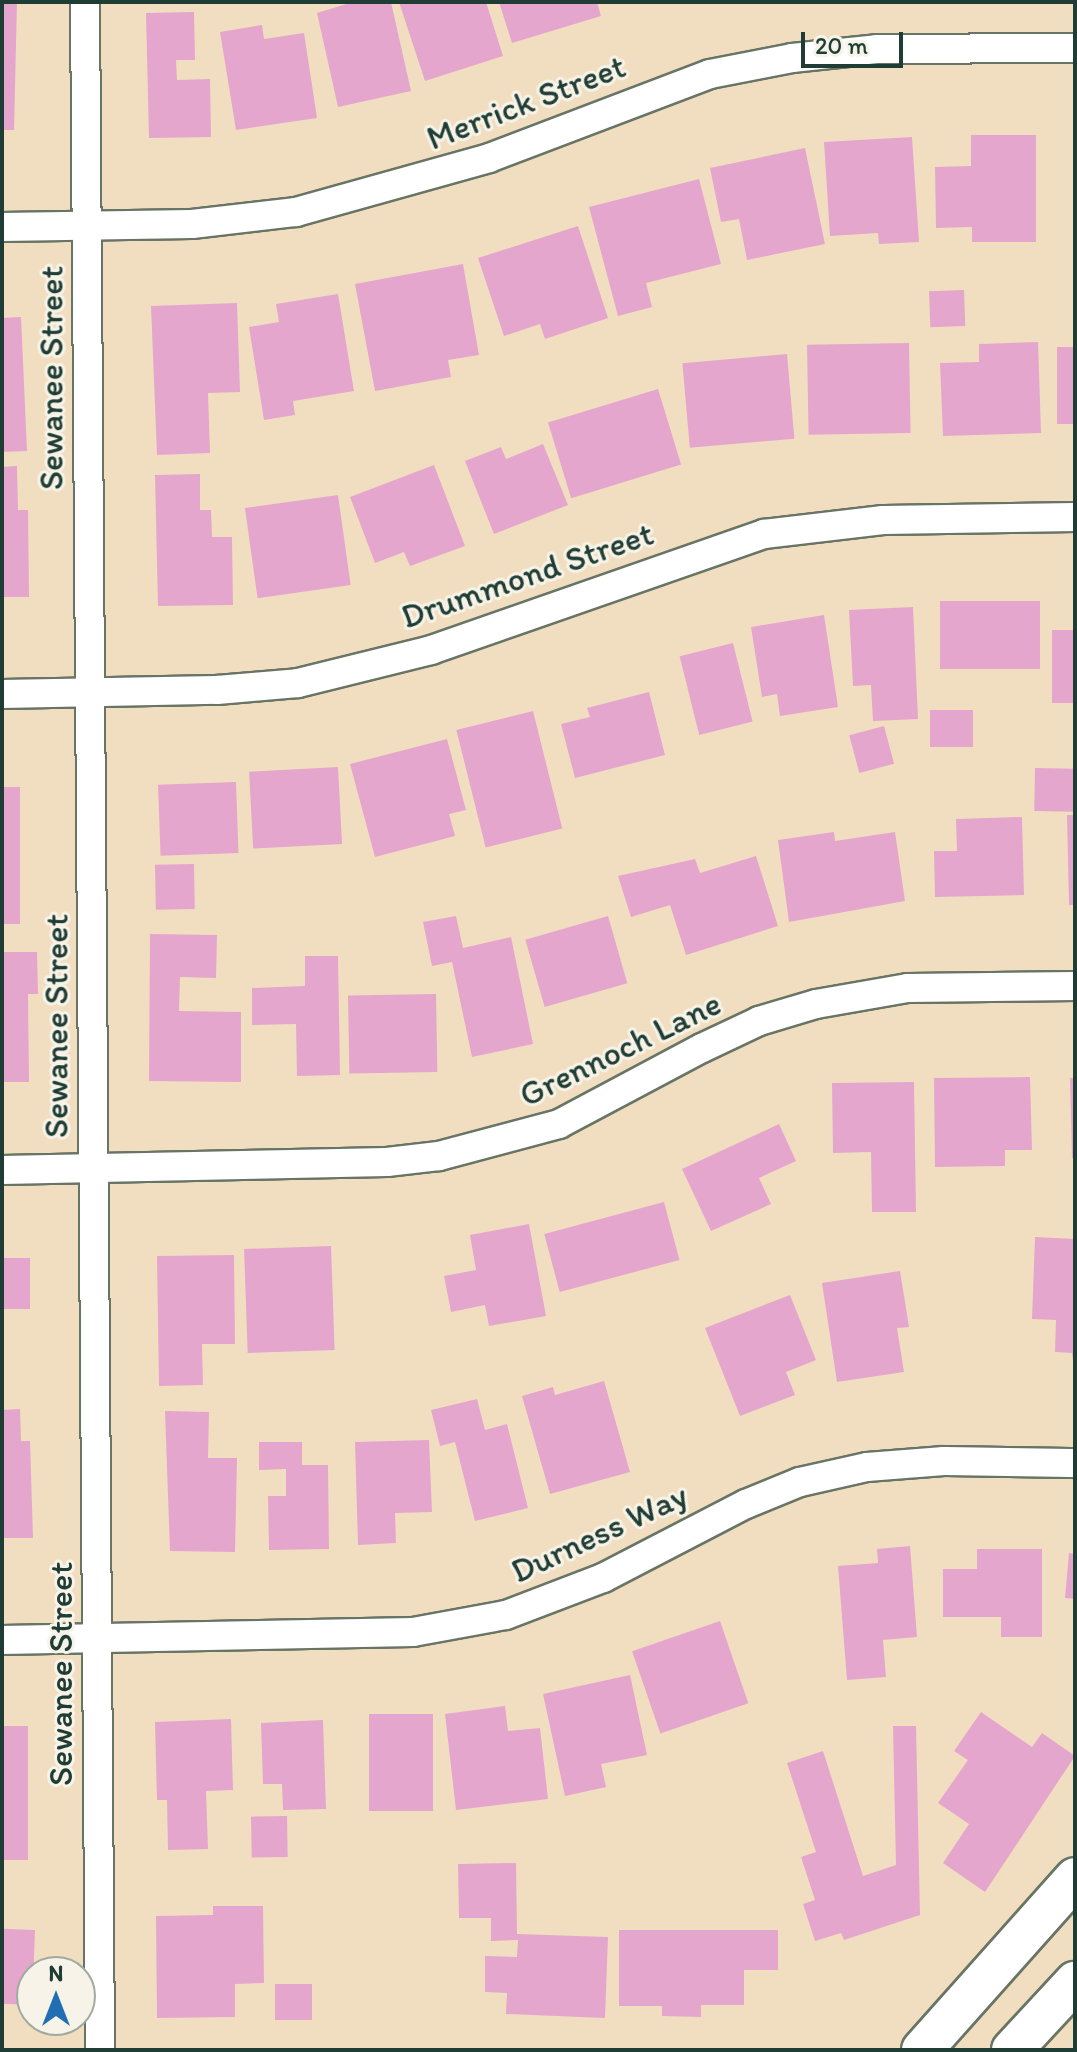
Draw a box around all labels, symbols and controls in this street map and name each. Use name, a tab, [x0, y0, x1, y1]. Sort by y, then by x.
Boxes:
scale bar	[805, 16, 907, 66]
text: 20 m	[815, 31, 868, 60]
street label: Merrick Street	[421, 46, 631, 158]
street label: Sewanee Street	[31, 266, 71, 490]
street label: Drummond Street	[396, 513, 658, 637]
street label: Sewanee Street	[36, 914, 76, 1138]
street label: Grennoch Lane	[513, 983, 727, 1115]
street label: Durness Way	[505, 1475, 693, 1591]
street label: Sewanee Street	[41, 1562, 81, 1786]
north arrow	[16, 1956, 96, 2036]
text: N	[49, 1960, 63, 1987]

